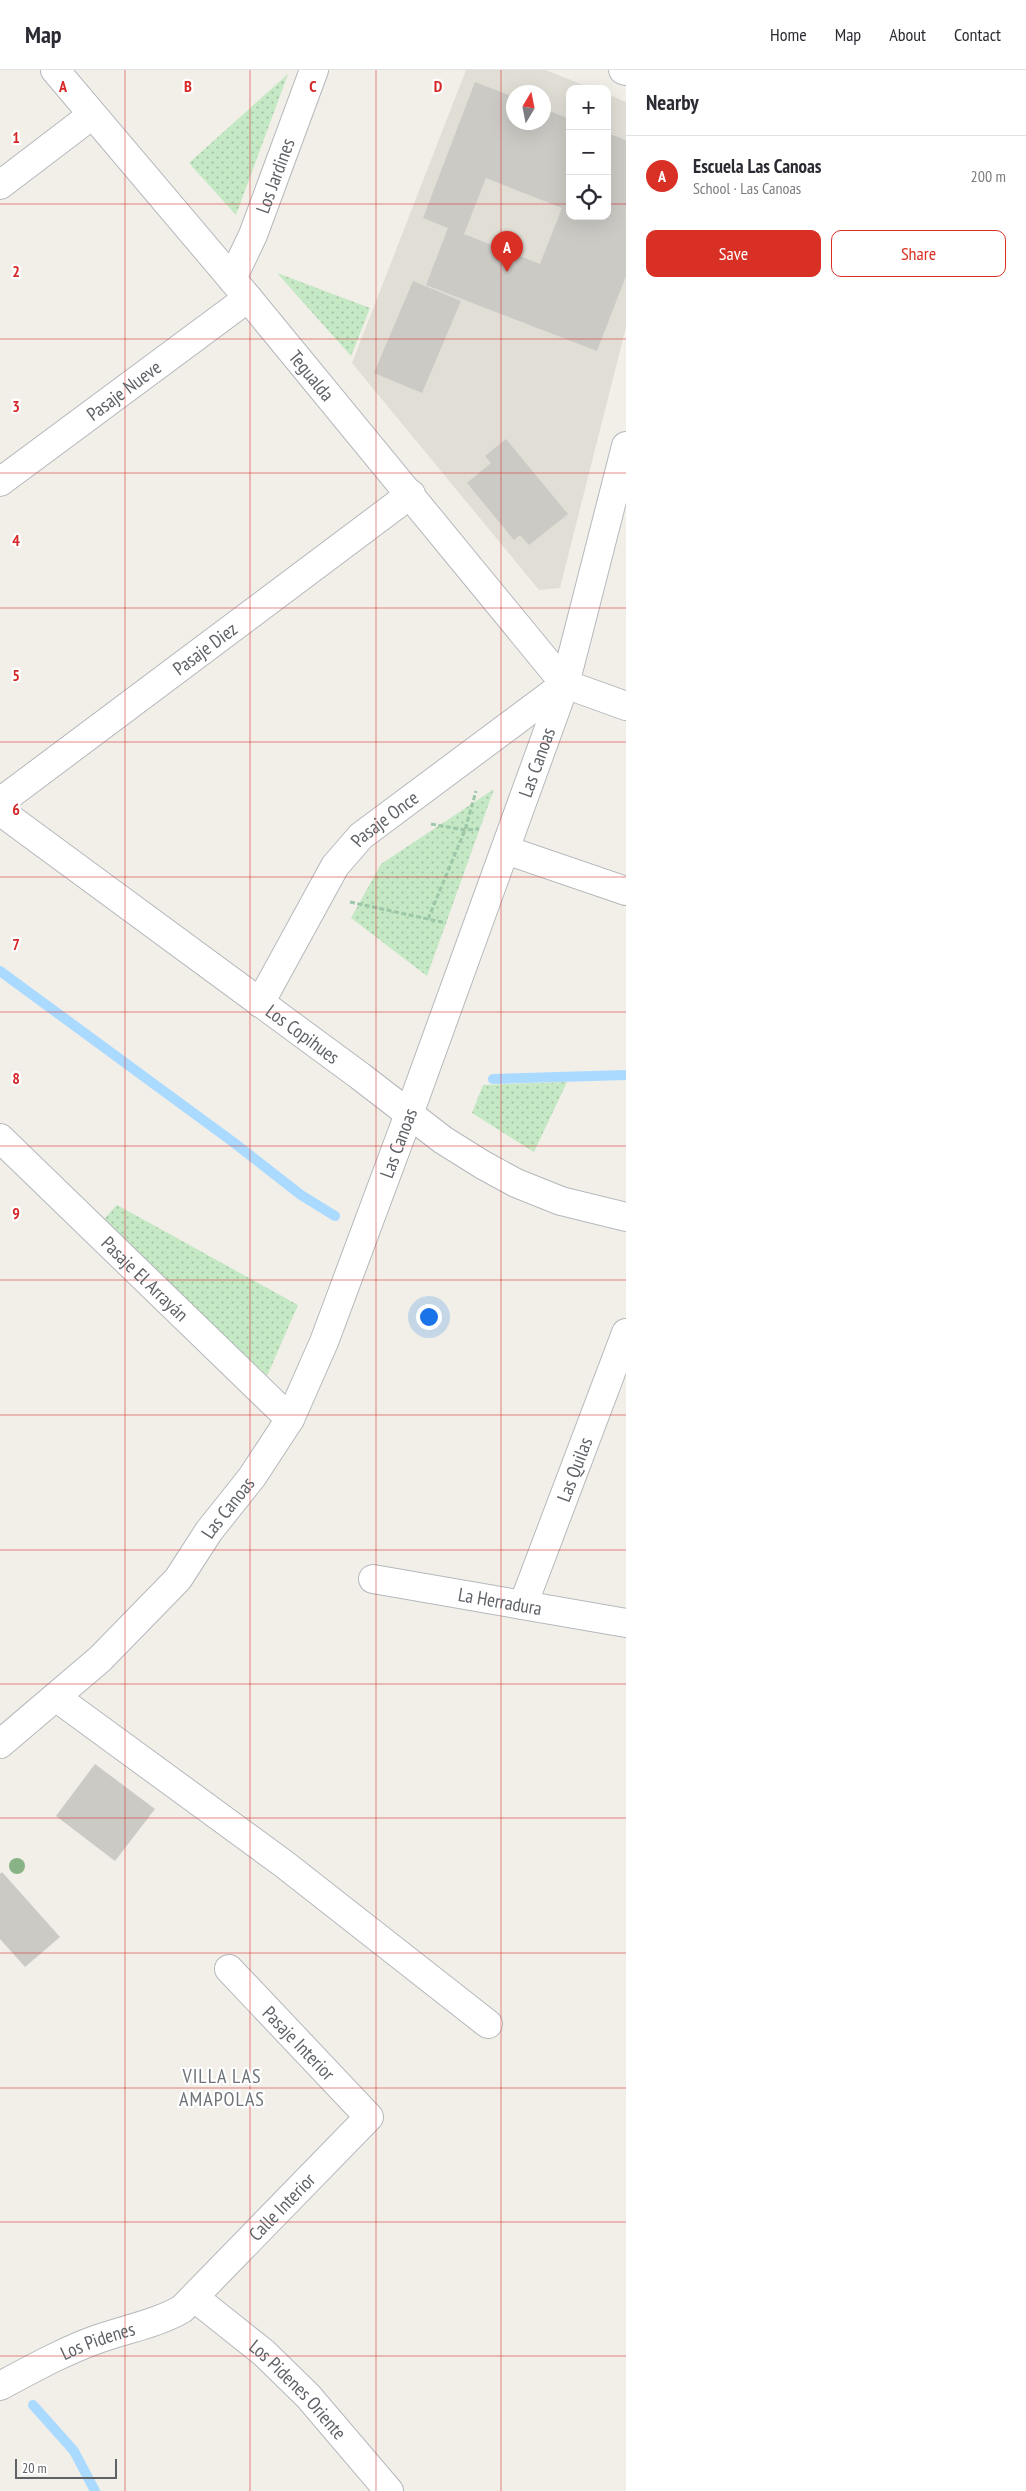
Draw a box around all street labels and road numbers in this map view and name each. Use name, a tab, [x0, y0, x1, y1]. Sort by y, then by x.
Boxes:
street label: Los Jardines	[250, 135, 300, 217]
street label: Tegualda	[284, 345, 340, 406]
street label: Pasaje Nueve	[82, 355, 166, 426]
street label: Pasaje Diez	[168, 616, 242, 680]
street label: Las Canoas	[513, 724, 560, 801]
street label: Pasaje Once	[345, 785, 423, 852]
street label: Los Copihues	[261, 999, 344, 1069]
street label: Las Canoas	[374, 1105, 422, 1181]
street label: Pasaje El Arrayán	[97, 1231, 194, 1326]
street label: Las Quilas	[551, 1434, 597, 1505]
street label: Las Canoas	[195, 1472, 260, 1543]
street label: La Herradura	[456, 1582, 544, 1620]
street label: Pasaje Interior	[258, 2001, 341, 2086]
street label: Calle Interior	[243, 2167, 321, 2246]
street label: Los Pidenes	[57, 2316, 137, 2365]
street label: Los Pidenes Oriente	[245, 2334, 352, 2444]

